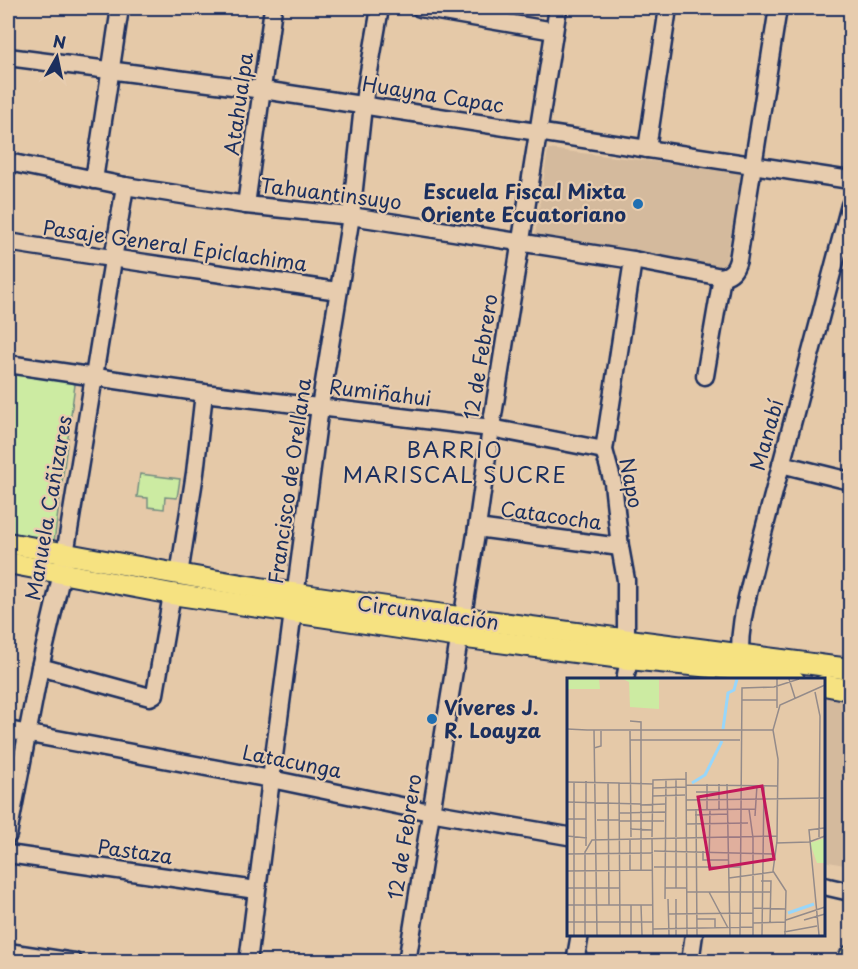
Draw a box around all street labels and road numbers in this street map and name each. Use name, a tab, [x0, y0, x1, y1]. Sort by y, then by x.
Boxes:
street label: Atahualpa	[216, 50, 260, 157]
street label: Huayna Capac	[360, 68, 506, 120]
street label: Tahuantinsuyo	[259, 169, 404, 217]
street label: Pasaje General Epiclachima	[41, 212, 310, 278]
street label: 12 de Febrero	[455, 292, 505, 422]
street label: Rumiñahui	[327, 371, 433, 413]
street label: Francisco de Orellana	[260, 376, 318, 586]
street label: Manabí	[742, 395, 791, 474]
street label: Manuela Cañizares	[17, 413, 79, 603]
street label: Napo	[612, 455, 652, 511]
street label: Catacocha	[498, 493, 604, 537]
street label: Circunvalación	[355, 587, 501, 637]
street label: Latacunga	[240, 737, 345, 785]
street label: 12 de Febrero	[379, 772, 429, 902]
street label: Pastaza	[96, 831, 175, 871]

